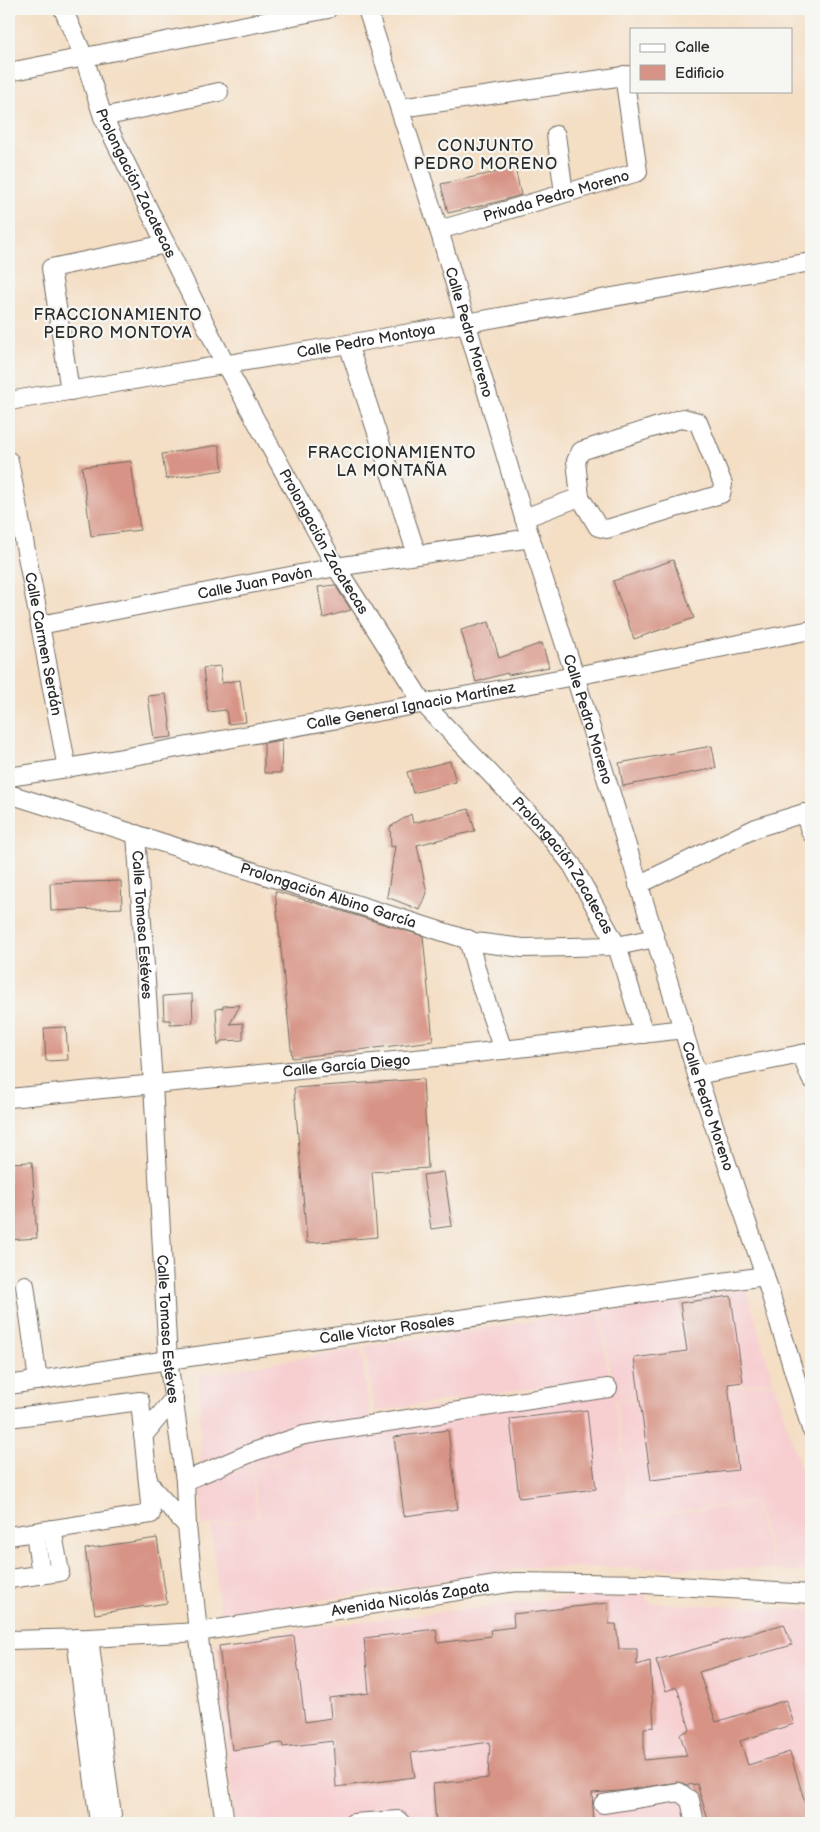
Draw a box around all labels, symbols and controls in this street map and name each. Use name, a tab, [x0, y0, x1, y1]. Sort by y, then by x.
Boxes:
legend	[630, 28, 792, 92]
text: Calle	[675, 38, 710, 57]
text: Edificio	[675, 64, 724, 83]
street label: Prolongación Zacatecas	[91, 106, 180, 262]
district label: CONJUNTO PEDRO MORENO	[414, 137, 558, 174]
street label: Privada Pedro Moreno	[481, 166, 631, 227]
street label: Calle Pedro Moreno	[440, 265, 497, 400]
district label: FRACCIONAMIENTO PEDRO MONTOYA	[33, 306, 203, 343]
street label: Calle Pedro Montoya	[295, 320, 437, 362]
district label: FRACCIONAMIENTO LA MONTAÑA	[307, 444, 477, 481]
street label: Prolongación Zacatecas	[274, 466, 373, 618]
street label: Calle Juan Pavón	[196, 563, 314, 604]
street label: Calle Carmen Serdán	[20, 571, 66, 717]
street label: Calle Pedro Moreno	[559, 652, 617, 787]
street label: Calle General Ignacio Martínez	[305, 678, 517, 734]
street label: Prolongación Zacatecas	[508, 793, 618, 938]
street label: Calle Tomasa Estéves	[127, 850, 156, 1000]
street label: Prolongación Albino García	[238, 859, 419, 933]
street label: Calle Pedro Moreno	[677, 1039, 738, 1174]
street label: Calle García Diego	[282, 1050, 411, 1082]
street label: Calle Tomasa Estéves	[152, 1254, 183, 1405]
street label: Calle Víctor Rosales	[318, 1311, 456, 1349]
street label: Avenida Nicolás Zapata	[330, 1577, 491, 1621]

